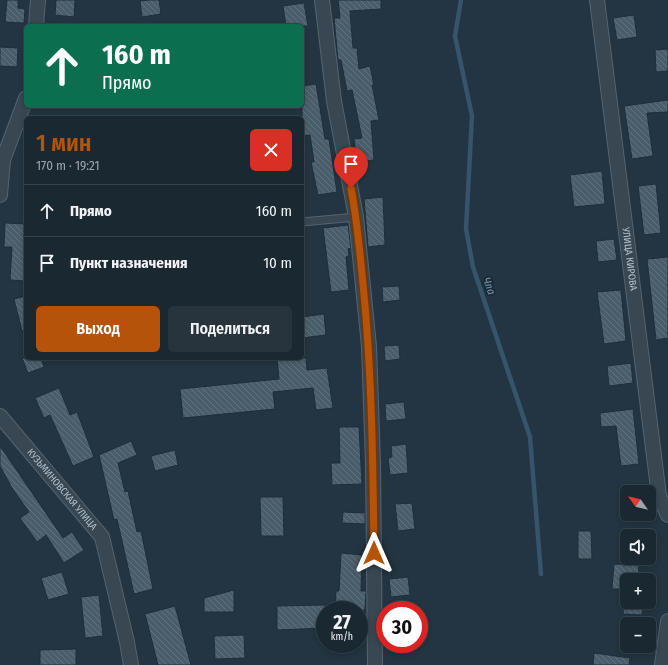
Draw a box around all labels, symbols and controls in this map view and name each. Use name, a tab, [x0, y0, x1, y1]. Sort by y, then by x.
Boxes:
text: 160 m	[102, 38, 171, 71]
icon: ahead	[36, 40, 88, 92]
text: Прямо	[102, 72, 152, 94]
text: 1 мин	[36, 129, 92, 157]
button: close	[250, 129, 292, 171]
pin	[334, 147, 368, 188]
icon: arrive	[340, 153, 362, 175]
text: 170 m · 19:21	[36, 158, 100, 173]
icon: ahead	[36, 200, 58, 222]
text: Прямо	[70, 202, 112, 220]
text: 160 m	[256, 202, 292, 220]
street label: УЛИЦА КИРОВА	[619, 226, 639, 292]
icon: arrive	[36, 252, 58, 274]
text: Пункт назначения	[70, 254, 188, 272]
text: 10 m	[263, 254, 292, 272]
water label: Чла	[480, 276, 498, 297]
button: Выход	[36, 306, 160, 352]
button: Поделиться	[168, 306, 292, 352]
street label: КУЗЬМИНОВСКАЯ УЛИЦА	[24, 446, 100, 533]
north arrow	[620, 485, 656, 521]
map controls	[620, 485, 656, 653]
button: sound	[620, 529, 656, 565]
position arrow	[353, 532, 395, 574]
button: +	[620, 573, 656, 609]
speed limit sign: 30	[376, 601, 428, 653]
text: 27	[333, 610, 351, 634]
button: −	[620, 617, 656, 653]
text: km/h	[331, 631, 353, 643]

